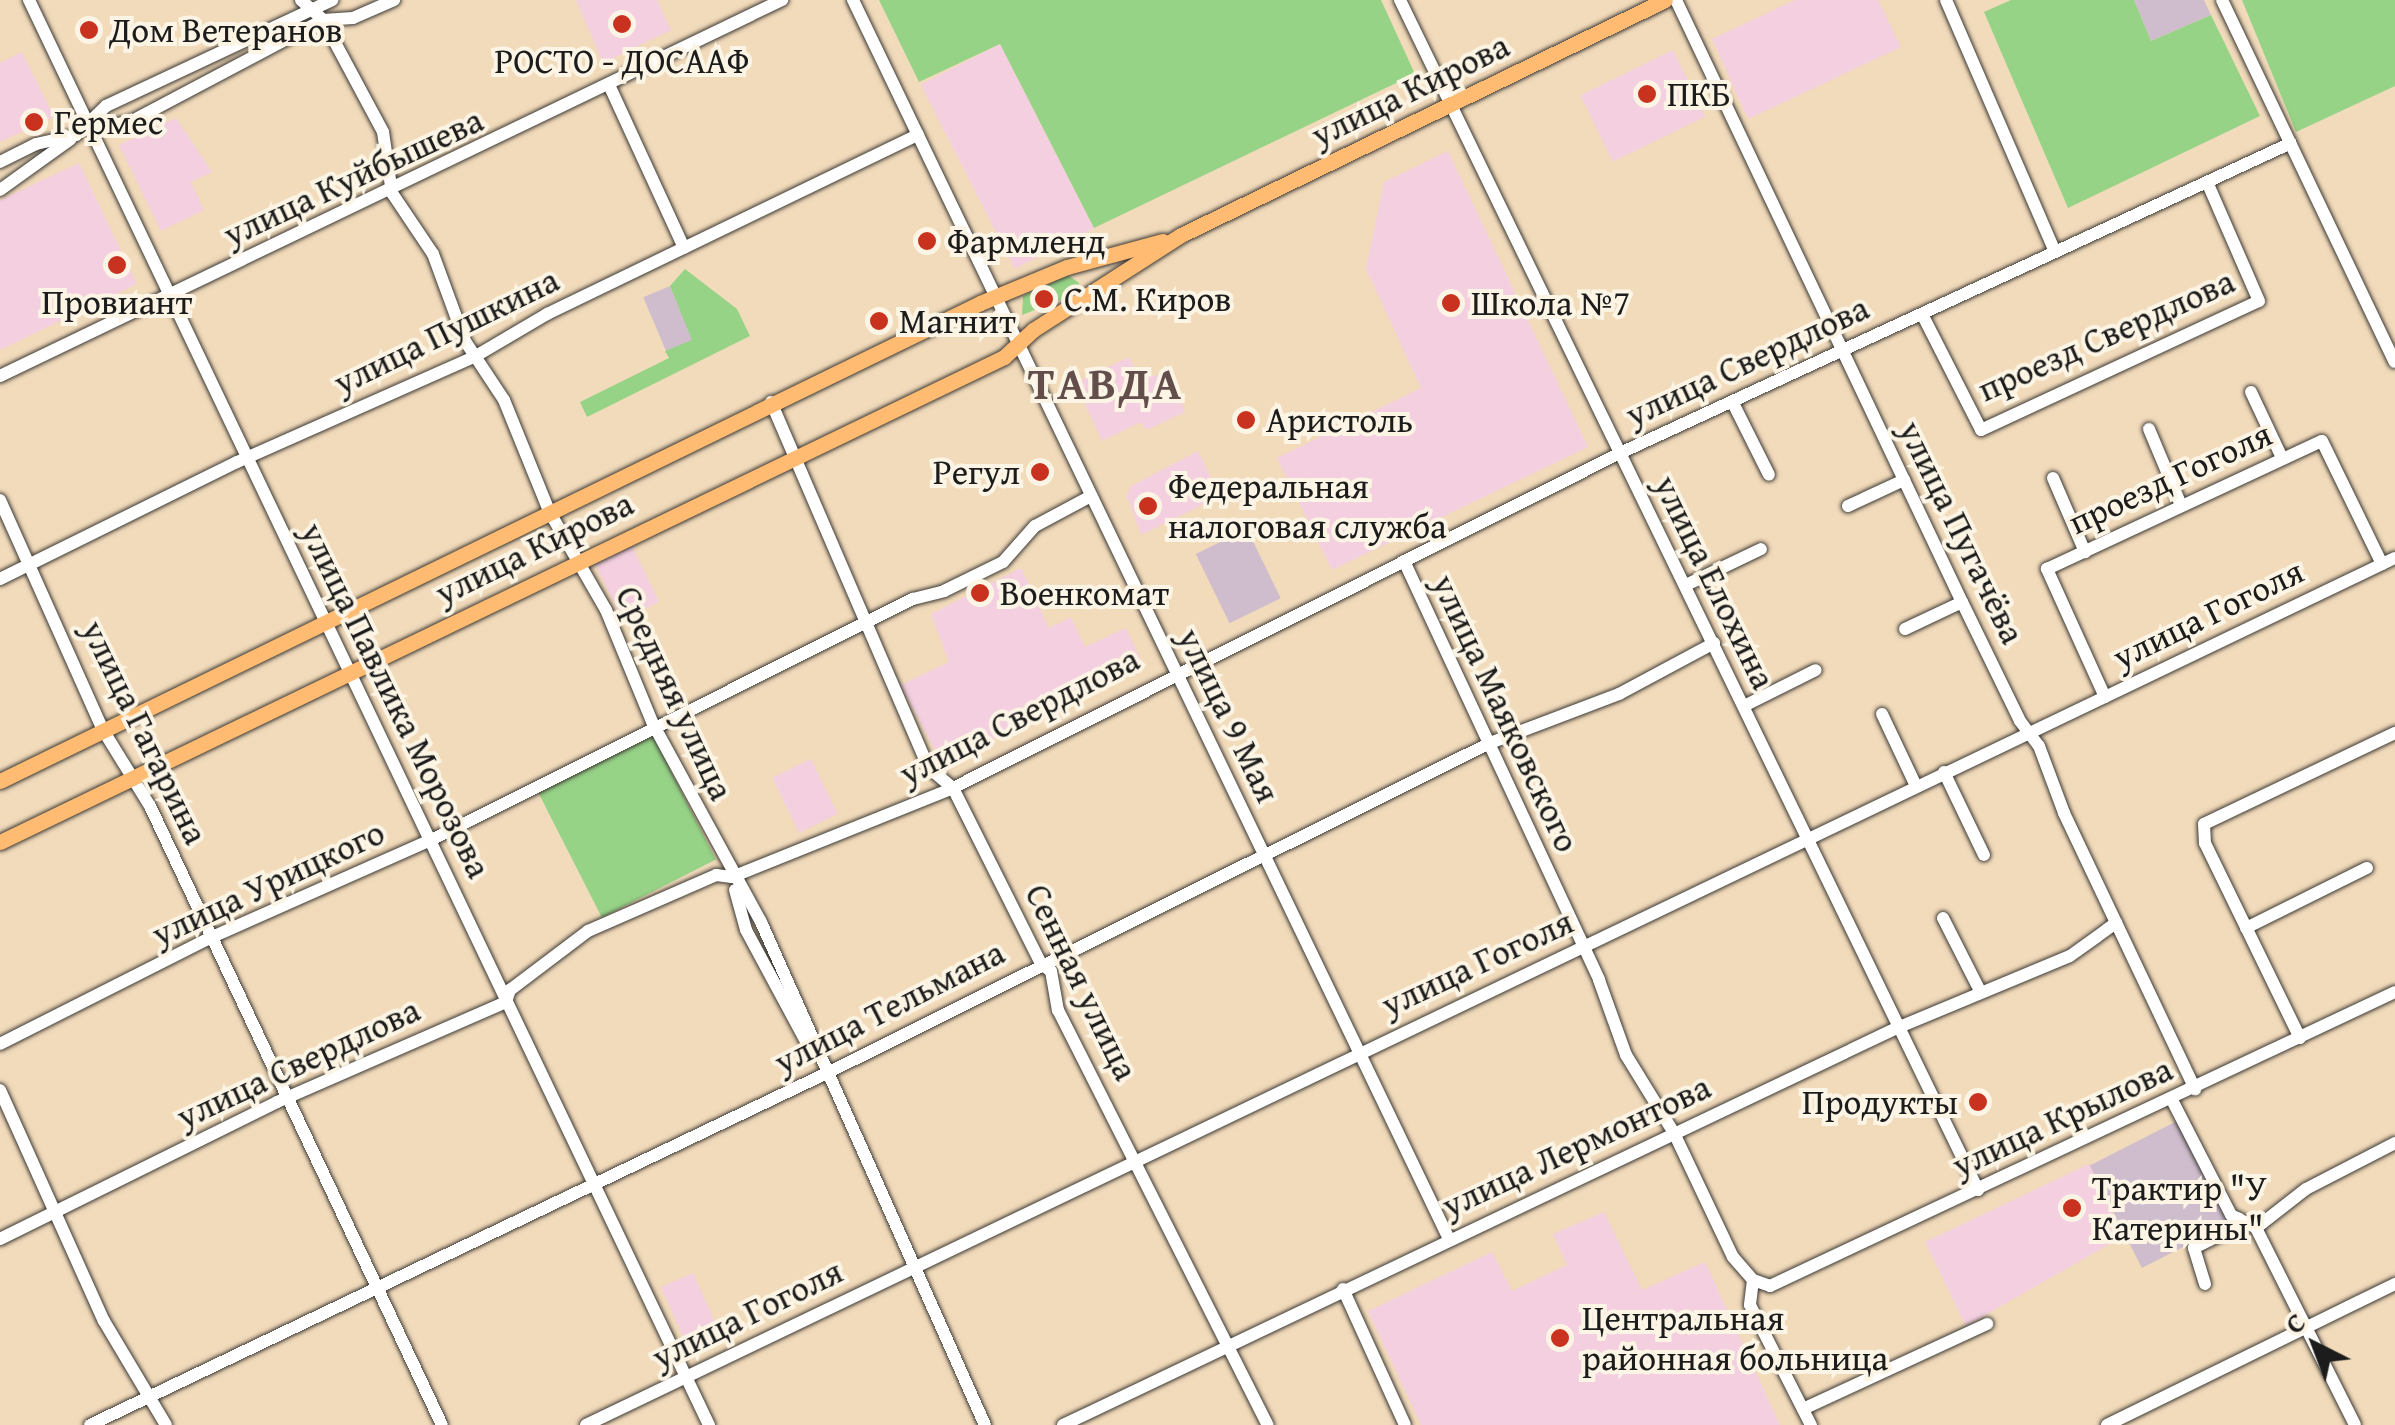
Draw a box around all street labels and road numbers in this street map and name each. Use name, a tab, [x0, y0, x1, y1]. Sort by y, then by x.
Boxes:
street label: улица Кирова	[1304, 24, 1516, 156]
street label: улица Куйбышева	[217, 99, 489, 255]
street label: улица Пушкина	[327, 258, 565, 404]
street label: проезд Свердлова	[1971, 260, 2241, 410]
street label: улица Свердлова	[1619, 286, 1875, 436]
street label: проезд Гоголя	[2062, 413, 2278, 543]
street label: улица Пугачёва	[1890, 414, 2034, 650]
street label: улица Елохина	[1645, 468, 1785, 696]
street label: улица Кирова	[428, 482, 640, 614]
street label: улица Павлика Морозова	[292, 515, 500, 885]
street label: улица Гоголя	[2106, 550, 2310, 678]
street label: улица Маяковского	[1423, 567, 1589, 859]
street label: Средняя улица	[607, 579, 743, 807]
street label: улица Гагарина	[73, 613, 217, 851]
street label: улица 9 Мая	[1169, 621, 1289, 809]
street label: улица Свердлова	[892, 637, 1146, 795]
street label: улица Урицкого	[145, 811, 391, 955]
street label: Сенная улица	[1017, 877, 1147, 1087]
street label: улица Гоголя	[1374, 900, 1580, 1026]
street label: улица Тельмана	[767, 931, 1011, 1083]
street label: улица Свердлова	[170, 988, 426, 1138]
street label: улица Крылова	[1945, 1048, 2179, 1186]
street label: улица Лермонтова	[1435, 1065, 1717, 1227]
street label: улица Гоголя	[645, 1250, 849, 1378]

